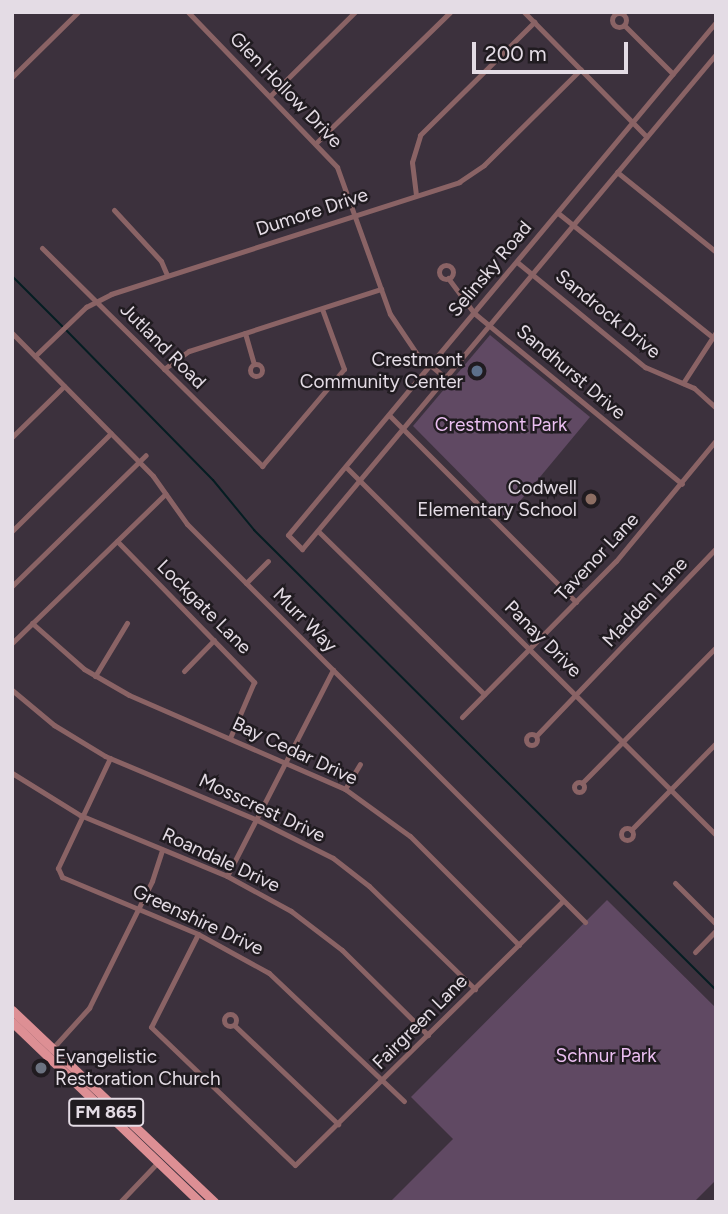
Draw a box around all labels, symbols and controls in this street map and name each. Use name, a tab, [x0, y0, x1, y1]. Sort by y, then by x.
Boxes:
street label: Glen Hollow Drive	[225, 27, 347, 153]
scale bar	[476, 28, 632, 72]
text: 200 m	[485, 41, 547, 66]
street label: Dumore Drive	[253, 183, 371, 241]
street label: Selinsky Road	[443, 217, 537, 321]
street label: Sandrock Drive	[551, 265, 665, 363]
street label: Jutland Road	[115, 298, 211, 394]
street label: Sandhurst Drive	[512, 320, 630, 424]
place label: Crestmont Community Center	[300, 349, 463, 393]
marker: Crestmont Community Center	[469, 363, 485, 379]
park label: Crestmont Park	[435, 414, 567, 436]
place label: Codwell Elementary School	[417, 477, 577, 521]
marker: Codwell Elementary School	[583, 491, 599, 507]
street label: Tavenor Lane	[550, 508, 644, 606]
street label: Madden Lane	[598, 552, 692, 652]
street label: Lockgate Lane	[152, 555, 256, 659]
street label: Murr Way	[268, 583, 342, 657]
street label: Panay Drive	[500, 596, 586, 682]
street label: Bay Cedar Drive	[229, 712, 361, 790]
street label: Mosscrest Drive	[195, 769, 329, 847]
street label: Roandale Drive	[159, 823, 283, 897]
street label: Greenshire Drive	[129, 880, 267, 960]
street label: Fairgreen Lane	[368, 970, 472, 1074]
park label: Schnur Park	[555, 1045, 657, 1067]
place label: Evangelistic Restoration Church	[55, 1046, 220, 1090]
marker: Evangelistic Restoration Church	[33, 1060, 49, 1076]
road number: FM 865	[68, 1098, 144, 1126]

